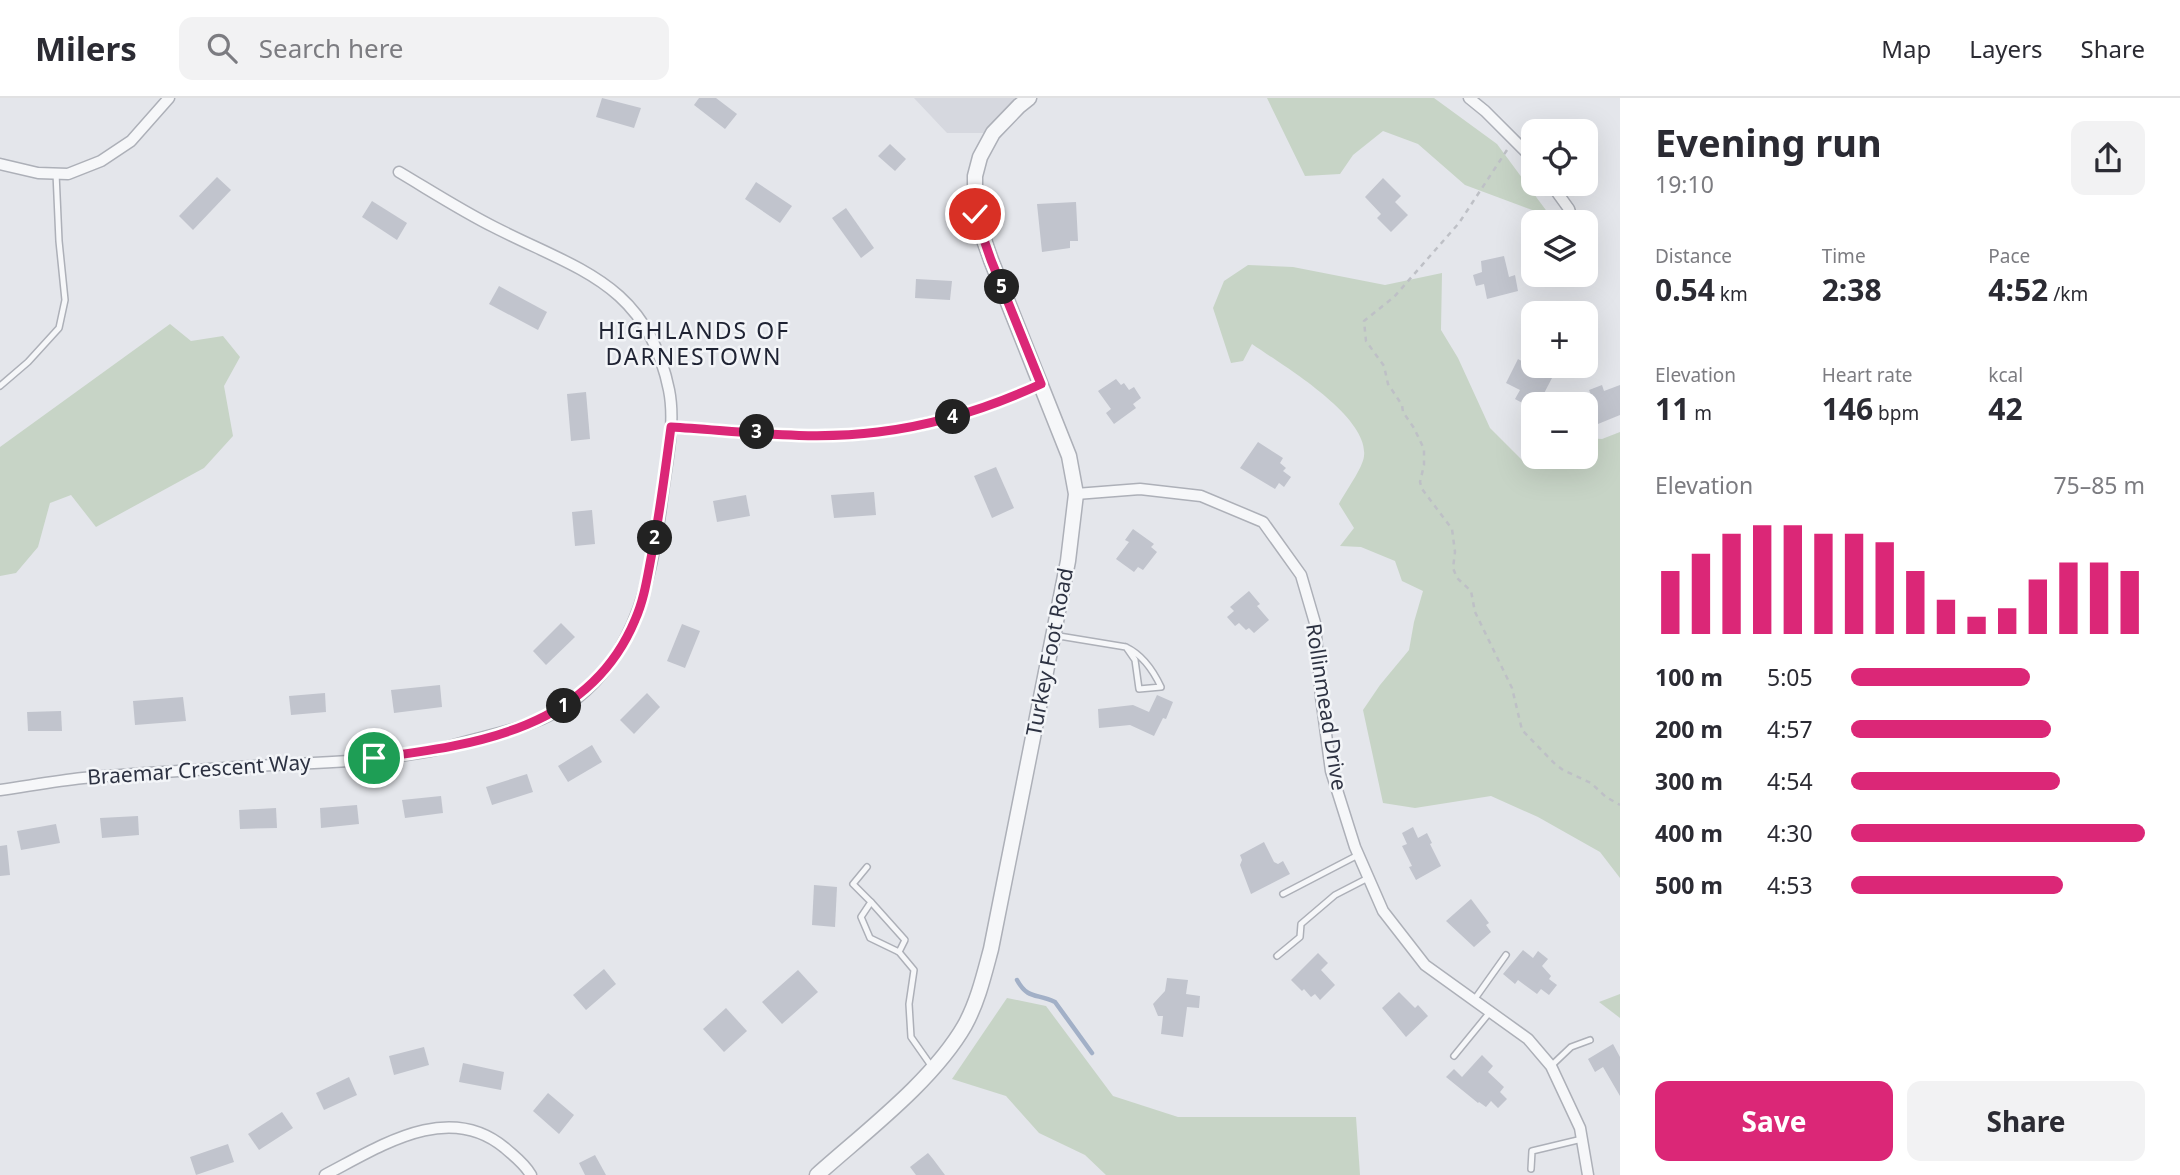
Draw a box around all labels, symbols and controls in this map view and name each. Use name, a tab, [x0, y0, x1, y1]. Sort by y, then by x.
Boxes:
search box	[179, 17, 669, 80]
text: Milers	[35, 26, 137, 71]
icon: search	[203, 29, 241, 67]
text: Search here	[259, 30, 404, 66]
text: Map	[1881, 32, 1931, 65]
text: Layers	[1969, 32, 2043, 65]
text: Share	[2081, 32, 2145, 65]
text: Evening run	[1655, 116, 1882, 168]
map controls	[1521, 119, 1598, 469]
button: locate	[1521, 119, 1598, 196]
button: share	[2071, 121, 2145, 195]
text: 19:10	[1655, 168, 1714, 200]
pin	[945, 184, 1005, 244]
icon: check	[956, 195, 994, 233]
button: layers	[1521, 210, 1598, 287]
text: Distance	[1655, 243, 1732, 269]
text: Time	[1822, 243, 1866, 269]
text: Pace	[1988, 243, 2030, 269]
text: 0.54	[1655, 269, 1715, 310]
text: 2:38	[1822, 269, 1882, 310]
text: 4:52	[1988, 269, 2048, 310]
pin: 5	[984, 270, 1020, 304]
text: 5	[996, 273, 1007, 299]
text: km	[1715, 281, 1748, 307]
text: /km	[2048, 281, 2088, 307]
button: +	[1521, 301, 1598, 378]
district label: HIGHLANDS OF DARNESTOWN	[598, 314, 790, 372]
text: Elevation	[1655, 362, 1736, 388]
text: Heart rate	[1822, 362, 1912, 388]
text: kcal	[1988, 362, 2023, 388]
text: 11	[1655, 388, 1689, 429]
text: 146	[1822, 388, 1873, 429]
text: 42	[1988, 388, 2023, 429]
button: −	[1521, 392, 1598, 469]
pin: 4	[936, 400, 970, 434]
text: m	[1689, 400, 1712, 426]
text: bpm	[1873, 400, 1919, 426]
text: 4	[947, 403, 958, 429]
pin: 3	[740, 414, 774, 450]
text: 3	[751, 418, 762, 444]
text: Elevation	[1655, 469, 1753, 501]
text: 75–85 m	[2053, 469, 2145, 501]
pin: 2	[638, 520, 672, 556]
text: 2	[649, 524, 660, 550]
street label: Turkey Foot Road	[1019, 565, 1079, 738]
street label: Rollinmead Drive	[1300, 621, 1354, 792]
text: 100 m	[1655, 661, 1723, 693]
text: 5:05	[1767, 661, 1813, 693]
pin: 1	[546, 688, 582, 724]
text: 1	[558, 692, 569, 718]
text: 200 m	[1655, 713, 1723, 745]
text: 4:57	[1767, 713, 1813, 745]
pin	[344, 728, 404, 788]
icon: arrive	[355, 739, 393, 777]
street label: Braemar Crescent Way	[86, 747, 312, 791]
text: 300 m	[1655, 765, 1723, 797]
text: 4:54	[1767, 765, 1813, 797]
text: 400 m	[1655, 817, 1723, 849]
text: 4:30	[1767, 817, 1813, 849]
text: 500 m	[1655, 869, 1723, 901]
text: 4:53	[1767, 869, 1813, 901]
button: Save	[1655, 1081, 1893, 1161]
button: Share	[1907, 1081, 2145, 1161]

